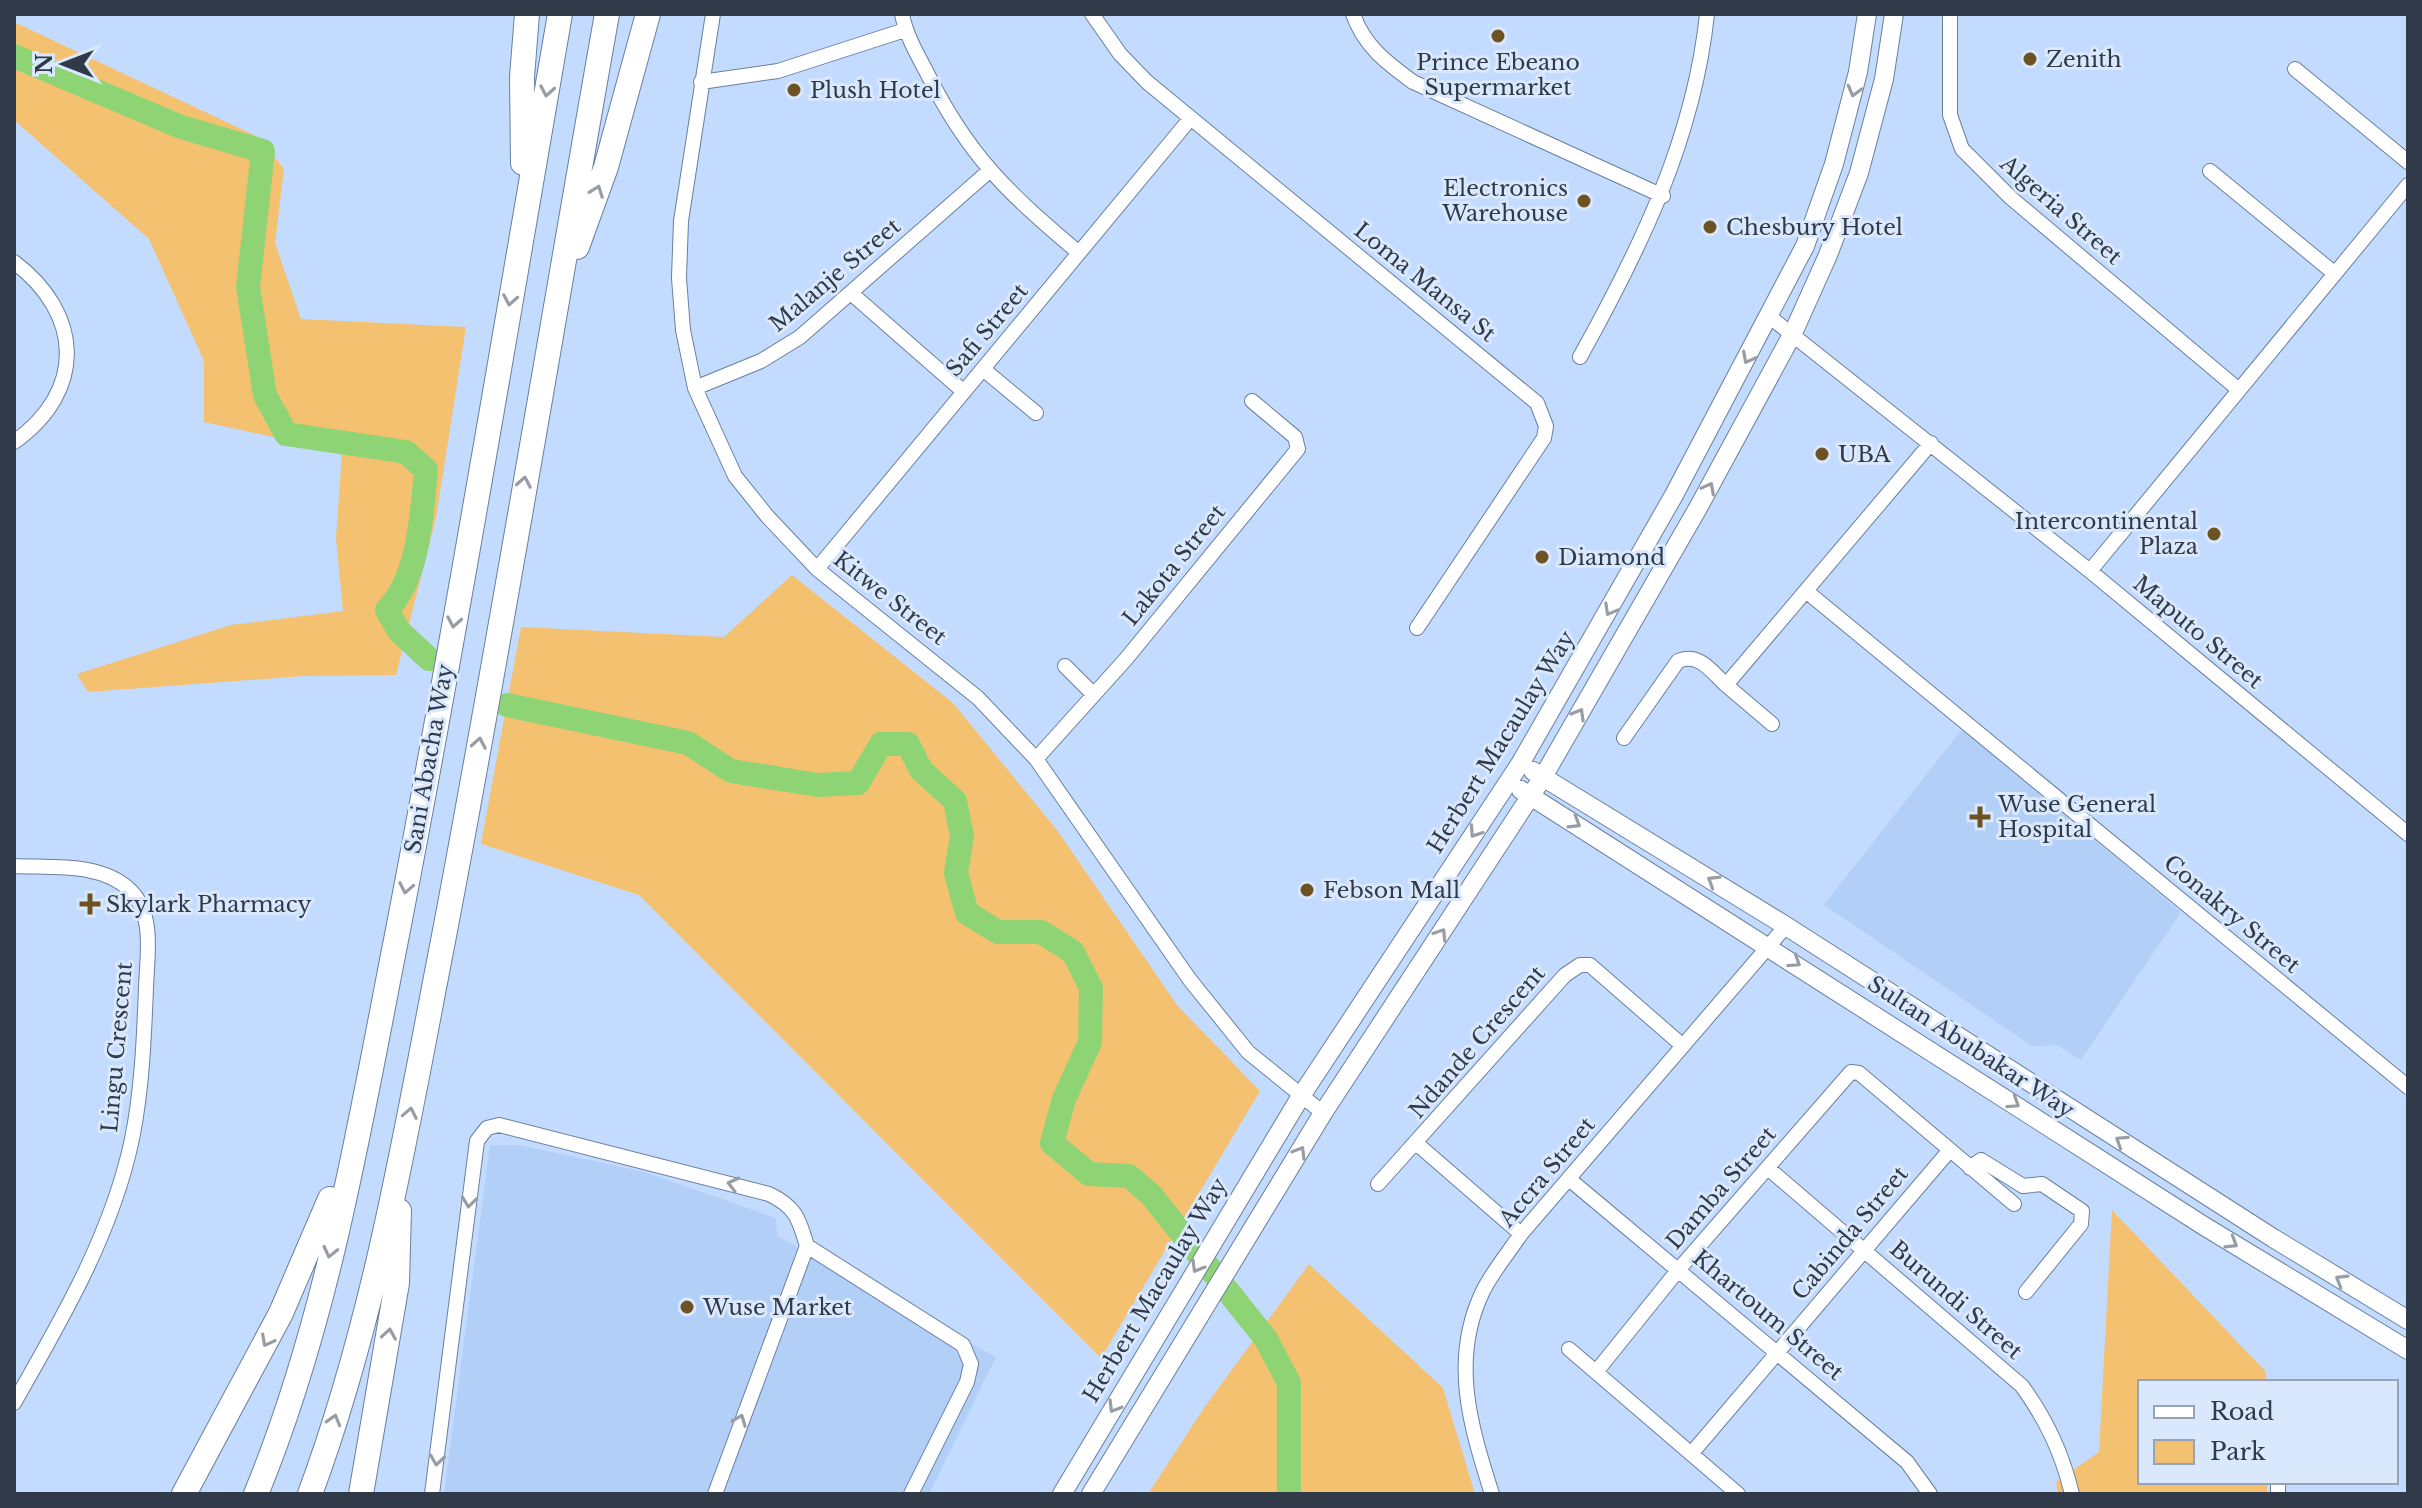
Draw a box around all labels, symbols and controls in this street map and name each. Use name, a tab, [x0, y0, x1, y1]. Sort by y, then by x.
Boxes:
north arrow	[24, 24, 104, 104]
marker: Prince Ebeano Supermarket	[1489, 27, 1507, 45]
place label: Zenith	[2046, 46, 2122, 73]
place label: Prince Ebeano Supermarket	[1416, 49, 1580, 101]
marker: Zenith	[2021, 50, 2039, 68]
text: N	[31, 53, 58, 74]
place label: Plush Hotel	[810, 77, 941, 104]
marker: Plush Hotel	[785, 81, 803, 99]
one-way arrow	[1846, 83, 1863, 97]
one-way arrow	[539, 84, 556, 98]
street label: Algeria Street	[1994, 149, 2128, 271]
place label: Electronics Warehouse	[1441, 175, 1568, 227]
one-way arrow	[587, 185, 604, 199]
marker: Electronics Warehouse	[1575, 192, 1593, 210]
street label: Malanje Street	[764, 212, 906, 338]
place label: Chesbury Hotel	[1726, 214, 1903, 241]
street label: Loma Mansa St	[1349, 217, 1502, 348]
marker: Chesbury Hotel	[1701, 218, 1719, 236]
street label: Safi Street	[940, 277, 1034, 382]
one-way arrow	[503, 293, 520, 307]
one-way arrow	[1743, 349, 1758, 364]
place label: UBA	[1838, 441, 1892, 468]
marker: UBA	[1813, 445, 1831, 463]
one-way arrow	[514, 475, 531, 489]
one-way arrow	[1699, 482, 1714, 497]
street label: Lakota Street	[1117, 498, 1232, 631]
place label: Intercontinental Plaza	[2015, 508, 2199, 560]
marker: Intercontinental Plaza	[2205, 525, 2223, 543]
place label: Diamond	[1558, 544, 1665, 571]
street label: Kitwe Street	[828, 545, 953, 651]
marker: Diamond	[1533, 548, 1551, 566]
street label: Maputo Street	[2128, 570, 2269, 695]
one-way arrow	[1604, 601, 1620, 616]
one-way arrow	[446, 616, 463, 629]
street label: Herbert Macaulay Way	[1421, 626, 1581, 858]
street label: Sani Abacha Way	[399, 662, 459, 856]
one-way arrow	[1569, 708, 1585, 723]
one-way arrow	[470, 736, 487, 750]
place label: Wuse General Hospital	[1997, 791, 2156, 843]
marker: Wuse General Hospital	[1969, 806, 1991, 828]
one-way arrow	[1566, 813, 1581, 829]
one-way arrow	[1470, 824, 1485, 838]
street label: Conakry Street	[2158, 849, 2306, 979]
one-way arrow	[1707, 875, 1722, 890]
place label: Febson Mall	[1323, 877, 1460, 904]
marker: Febson Mall	[1298, 881, 1316, 899]
one-way arrow	[398, 882, 415, 895]
place label: Skylark Pharmacy	[106, 891, 312, 918]
marker: Skylark Pharmacy	[81, 895, 99, 913]
one-way arrow	[1432, 929, 1447, 943]
one-way arrow	[1786, 953, 1801, 968]
street label: Lingu Crescent	[96, 960, 138, 1133]
street label: Ndande Crescent	[1403, 960, 1551, 1124]
street label: Sultan Abubakar Way	[1863, 970, 2079, 1124]
one-way arrow	[2005, 1093, 2019, 1108]
one-way arrow	[401, 1107, 418, 1121]
street label: Accra Street	[1493, 1111, 1601, 1233]
street label: Damba Street	[1660, 1121, 1782, 1255]
one-way arrow	[2115, 1136, 2130, 1151]
one-way arrow	[1290, 1146, 1305, 1161]
street label: Cabinda Street	[1786, 1160, 1914, 1305]
street label: Herbert Macaulay Way	[1077, 1173, 1233, 1407]
one-way arrow	[726, 1177, 740, 1194]
one-way arrow	[461, 1196, 478, 1209]
one-way arrow	[2223, 1234, 2238, 1249]
street label: Burundi Street	[1884, 1235, 2028, 1365]
street label: Khartoum Street	[1687, 1244, 1849, 1386]
one-way arrow	[322, 1245, 339, 1259]
one-way arrow	[1191, 1258, 1207, 1273]
one-way arrow	[2335, 1274, 2350, 1289]
place label: Wuse Market	[702, 1294, 853, 1321]
marker: Wuse Market	[678, 1298, 696, 1316]
one-way arrow	[380, 1328, 397, 1341]
one-way arrow	[261, 1332, 276, 1347]
legend	[2138, 1380, 2398, 1484]
text: Road	[2210, 1397, 2274, 1426]
one-way arrow	[1108, 1398, 1123, 1413]
one-way arrow	[325, 1413, 341, 1427]
one-way arrow	[730, 1414, 747, 1428]
text: Park	[2210, 1437, 2266, 1466]
one-way arrow	[429, 1453, 446, 1467]

